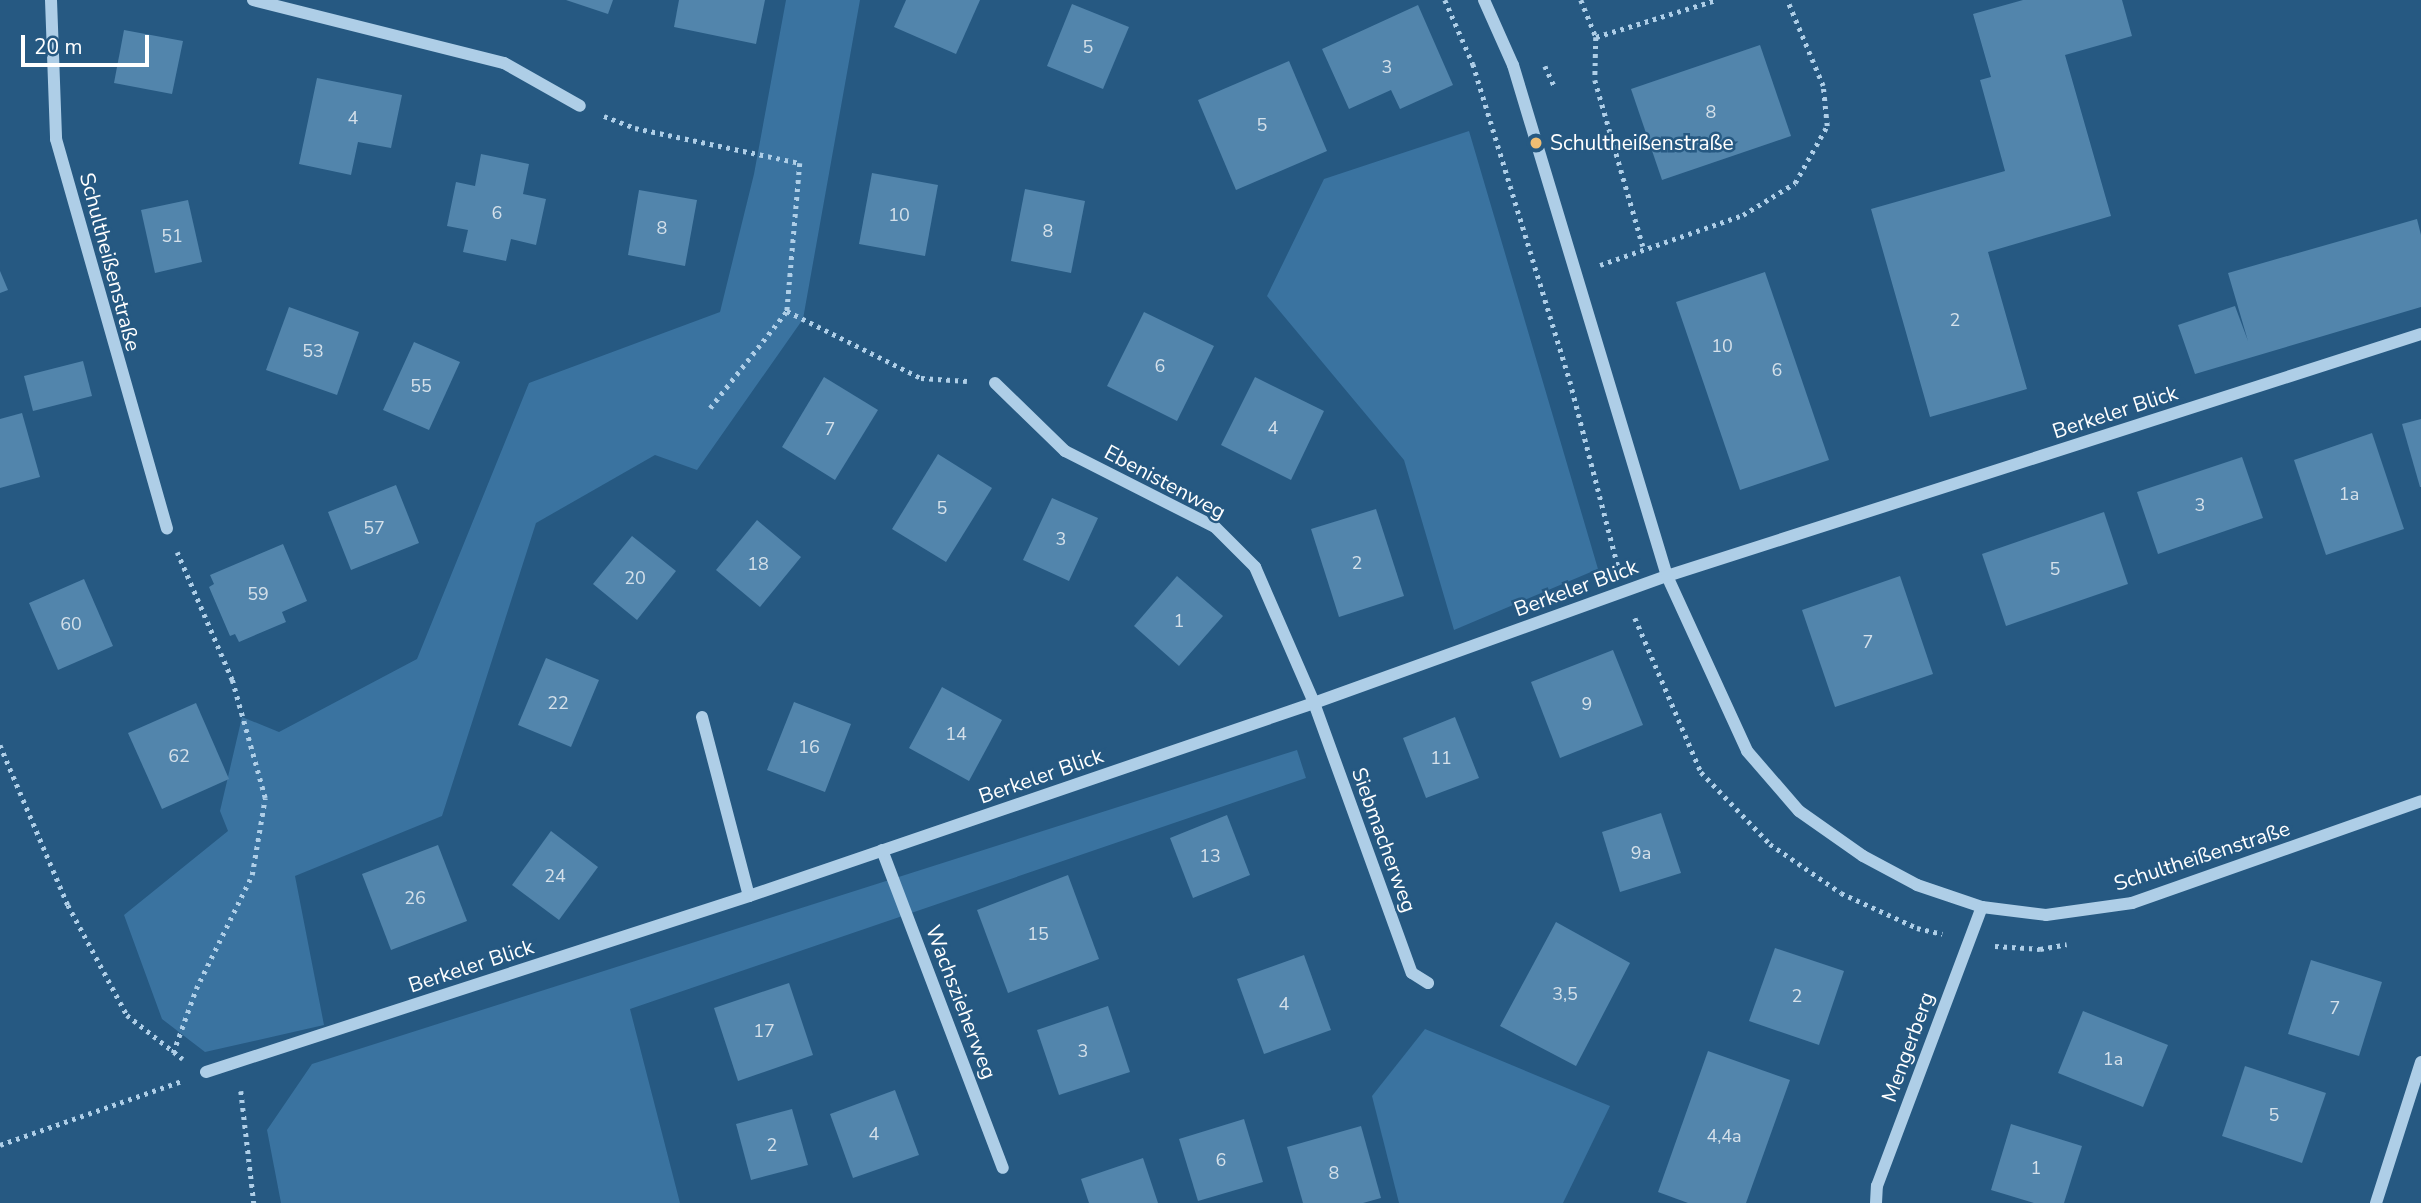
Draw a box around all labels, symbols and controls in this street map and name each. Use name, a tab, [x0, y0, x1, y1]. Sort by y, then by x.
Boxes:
scale bar	[24, 21, 152, 65]
text: 20 m	[34, 33, 83, 61]
house number: 5	[1083, 36, 1093, 58]
house number: 3	[1382, 56, 1392, 78]
house number: 8	[1706, 101, 1716, 123]
house number: 4	[348, 107, 358, 129]
house number: 5	[1257, 114, 1267, 136]
place label: Schultheißenstraße	[1550, 130, 1734, 156]
marker: Schultheißenstraße	[1528, 135, 1544, 151]
street label: Schultheißenstraße	[74, 170, 146, 354]
house number: 6	[492, 202, 502, 224]
house number: 10	[888, 204, 910, 226]
house number: 8	[657, 217, 667, 239]
house number: 8	[1043, 220, 1053, 242]
house number: 51	[161, 225, 183, 247]
house number: 2	[1950, 309, 1960, 331]
house number: 10	[1711, 335, 1733, 357]
house number: 53	[302, 340, 324, 362]
house number: 6	[1155, 355, 1165, 377]
house number: 6	[1772, 359, 1782, 381]
house number: 55	[410, 375, 432, 397]
street label: Berkeler Blick	[2049, 380, 2181, 444]
house number: 4	[1268, 417, 1278, 439]
house number: 7	[825, 418, 835, 440]
street label: Ebenistenweg	[1100, 439, 1230, 525]
house number: 1a	[2339, 483, 2359, 505]
house number: 3	[2195, 494, 2205, 516]
house number: 5	[937, 497, 947, 519]
house number: 57	[363, 517, 385, 539]
house number: 3	[1056, 528, 1066, 550]
house number: 2	[1352, 552, 1362, 574]
house number: 18	[747, 553, 769, 575]
street label: Berkeler Blick	[1511, 554, 1641, 622]
house number: 5	[2050, 558, 2060, 580]
house number: 20	[624, 567, 646, 589]
house number: 59	[247, 583, 269, 605]
house number: 1	[1174, 610, 1184, 632]
house number: 60	[60, 613, 82, 635]
house number: 7	[1863, 631, 1873, 653]
house number: 22	[547, 692, 569, 714]
house number: 9	[1582, 693, 1592, 715]
house number: 14	[945, 723, 967, 745]
house number: 16	[798, 736, 820, 758]
street label: Berkeler Blick	[975, 743, 1107, 809]
house number: 62	[168, 745, 190, 767]
house number: 11	[1430, 747, 1452, 769]
street label: Siebmacherweg	[1346, 764, 1422, 916]
street label: Schultheißenstraße	[2111, 816, 2293, 896]
house number: 9a	[1631, 842, 1651, 864]
house number: 13	[1199, 845, 1221, 867]
house number: 24	[544, 865, 566, 887]
house number: 26	[404, 887, 426, 909]
street label: Wachszieherweg	[920, 922, 1002, 1082]
house number: 15	[1027, 923, 1049, 945]
street label: Berkeler Blick	[405, 934, 537, 998]
house number: 3,5	[1552, 983, 1578, 1005]
house number: 2	[1792, 985, 1802, 1007]
street label: Mengerberg	[1876, 989, 1940, 1105]
house number: 4	[1279, 993, 1289, 1015]
house number: 7	[2330, 997, 2340, 1019]
house number: 17	[753, 1020, 775, 1042]
house number: 3	[1078, 1040, 1088, 1062]
house number: 1a	[2103, 1048, 2123, 1070]
house number: 5	[2269, 1104, 2279, 1126]
house number: 4	[869, 1123, 879, 1145]
house number: 4,4a	[1706, 1125, 1742, 1147]
house number: 2	[767, 1134, 777, 1156]
house number: 6	[1216, 1149, 1226, 1171]
house number: 1	[2031, 1157, 2041, 1179]
house number: 8	[1329, 1162, 1339, 1184]

